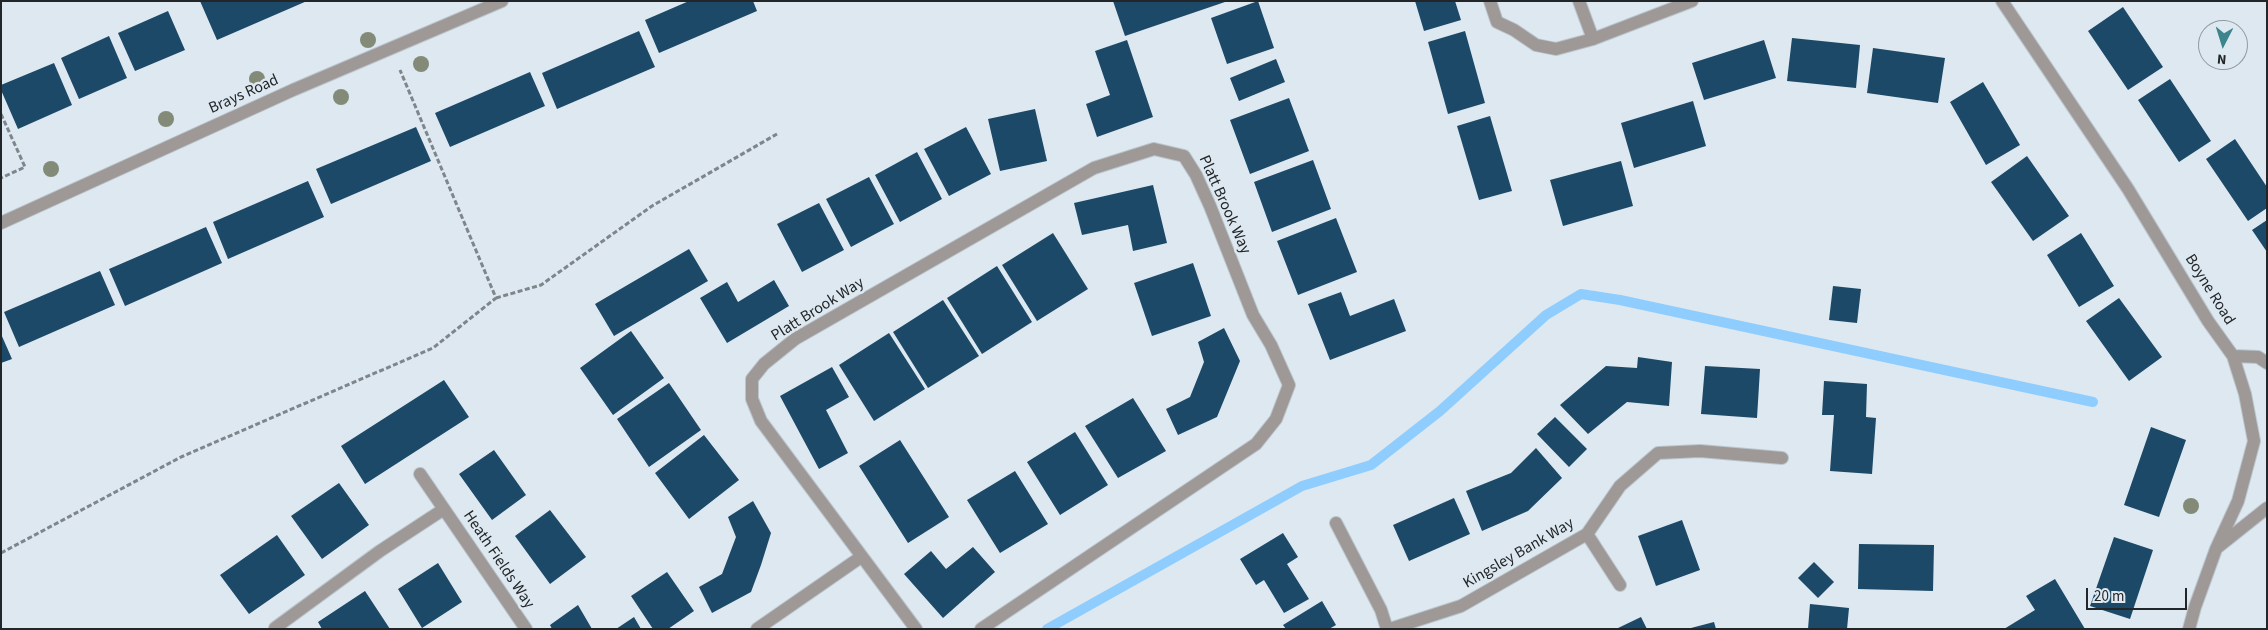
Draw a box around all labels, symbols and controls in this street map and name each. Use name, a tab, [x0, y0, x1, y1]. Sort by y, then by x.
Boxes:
north arrow	[2198, 20, 2248, 70]
text: N	[2216, 49, 2227, 69]
street label: Brays Road	[206, 71, 282, 119]
street label: Platt Brook Way	[1194, 153, 1254, 257]
street label: Boyne Road	[2180, 251, 2238, 329]
street label: Platt Brook Way	[768, 274, 868, 346]
street label: Heath Fields Way	[458, 507, 538, 613]
street label: Kingsley Bank Way	[1460, 515, 1578, 593]
scale bar	[2088, 578, 2189, 610]
text: 20 m	[2094, 586, 2124, 607]

